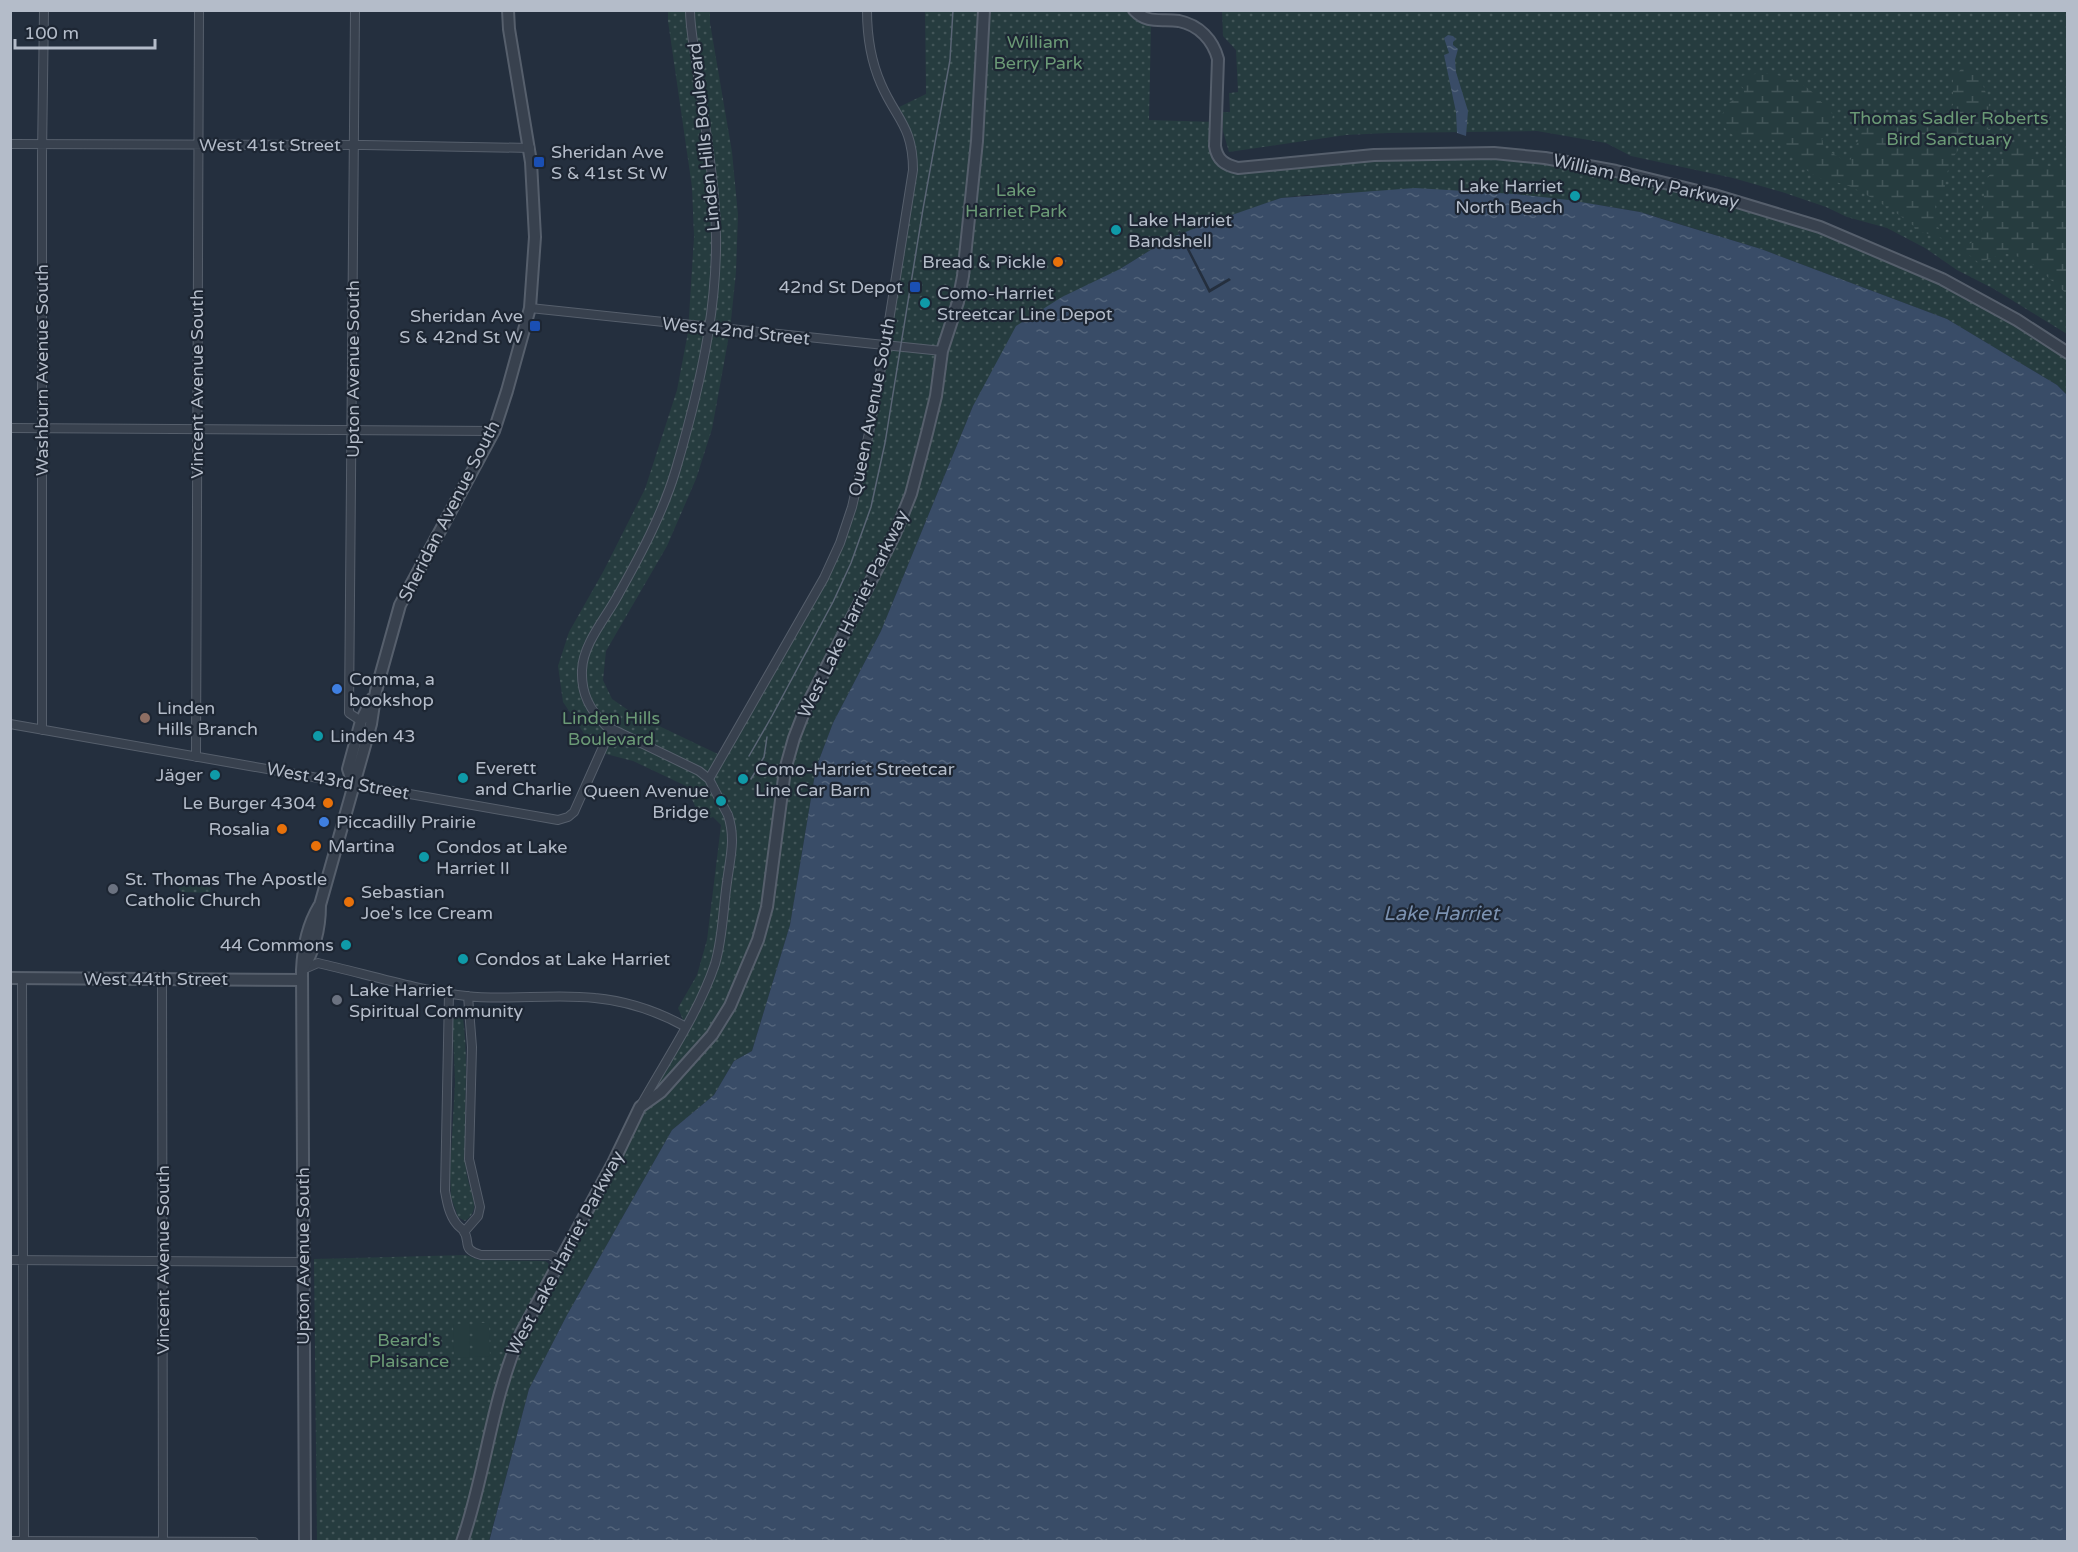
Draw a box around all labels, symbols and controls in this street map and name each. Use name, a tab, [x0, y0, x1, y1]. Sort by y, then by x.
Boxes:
scale bar	[15, 12, 154, 50]
text: 100 m	[24, 22, 79, 44]
park label: William Berry Park	[993, 31, 1083, 74]
street label: Linden Hills Boulevard	[683, 42, 725, 232]
park label: Thomas Sadler Roberts Bird Sanctuary	[1849, 107, 2049, 150]
street label: West 41st Street	[199, 134, 341, 156]
place label: Sheridan Ave S & 41st St W	[551, 141, 668, 184]
street label: William Berry Parkway	[1551, 149, 1741, 213]
marker: Sheridan Ave S & 41st St W	[532, 155, 546, 169]
place label: Lake Harriet North Beach	[1455, 175, 1563, 218]
park label: Lake Harriet Park	[965, 179, 1067, 222]
marker: Lake Harriet North Beach	[1568, 189, 1582, 203]
place label: Lake Harriet Bandshell	[1128, 209, 1232, 252]
marker: Lake Harriet Bandshell	[1109, 223, 1123, 237]
place label: Bread & Pickle	[922, 251, 1046, 273]
marker: Bread & Pickle	[1051, 255, 1065, 269]
street label: Washburn Avenue South	[31, 264, 53, 476]
place label: 42nd St Depot	[779, 276, 903, 298]
street label: Upton Avenue South	[342, 280, 364, 458]
marker: 42nd St Depot	[908, 280, 922, 294]
place label: Como-Harriet Streetcar Line Depot	[937, 282, 1113, 325]
street label: Vincent Avenue South	[186, 289, 208, 479]
marker: Como-Harriet Streetcar Line Depot	[918, 296, 932, 310]
place label: Sheridan Ave S & 42nd St W	[399, 305, 523, 348]
street label: West 42nd Street	[661, 312, 811, 350]
street label: Queen Avenue South	[844, 316, 900, 498]
marker: Sheridan Ave S & 42nd St W	[528, 319, 542, 333]
street label: Sheridan Avenue South	[394, 417, 504, 605]
street label: West Lake Harriet Parkway	[793, 506, 913, 722]
place label: Comma, a bookshop	[349, 668, 435, 711]
marker: Comma, a bookshop	[330, 682, 344, 696]
place label: Linden Hills Branch	[157, 697, 258, 740]
park label: Linden Hills Boulevard	[562, 707, 660, 750]
marker: Linden Hills Branch	[138, 711, 152, 725]
place label: Linden 43	[330, 725, 416, 747]
marker: Linden 43	[311, 729, 325, 743]
place label: Everett and Charlie	[475, 757, 572, 800]
street label: West 43rd Street	[265, 758, 411, 804]
place label: Como-Harriet Streetcar Line Car Barn	[755, 758, 955, 801]
place label: Jäger	[156, 764, 203, 786]
marker: Jäger	[208, 768, 222, 782]
marker: Everett and Charlie	[456, 771, 470, 785]
marker: Como-Harriet Streetcar Line Car Barn	[736, 772, 750, 786]
place label: Queen Avenue Bridge	[583, 780, 709, 823]
place label: Le Burger 4304	[182, 792, 316, 814]
marker: Queen Avenue Bridge	[714, 794, 728, 808]
marker: Le Burger 4304	[321, 796, 335, 810]
place label: Piccadilly Prairie	[336, 811, 476, 833]
marker: Piccadilly Prairie	[317, 815, 331, 829]
place label: Rosalia	[208, 818, 270, 840]
marker: Rosalia	[275, 822, 289, 836]
place label: Martina	[328, 835, 395, 857]
place label: Condos at Lake Harriet II	[436, 836, 568, 879]
marker: Martina	[309, 839, 323, 853]
marker: Condos at Lake Harriet II	[417, 850, 431, 864]
place label: St. Thomas The Apostle Catholic Church	[125, 868, 327, 911]
place label: Sebastian Joe's Ice Cream	[361, 881, 493, 924]
marker: St. Thomas The Apostle Catholic Church	[106, 882, 120, 896]
marker: Sebastian Joe's Ice Cream	[342, 895, 356, 909]
water label: Lake Harriet	[1383, 902, 1501, 926]
place label: 44 Commons	[220, 934, 334, 956]
marker: 44 Commons	[339, 938, 353, 952]
place label: Condos at Lake Harriet	[475, 948, 670, 970]
marker: Condos at Lake Harriet	[456, 952, 470, 966]
street label: West 44th Street	[84, 968, 228, 990]
place label: Lake Harriet Spiritual Community	[349, 979, 524, 1022]
marker: Lake Harriet Spiritual Community	[330, 993, 344, 1007]
street label: West Lake Harriet Parkway	[502, 1147, 629, 1359]
street label: Vincent Avenue South	[152, 1165, 174, 1355]
street label: Upton Avenue South	[292, 1167, 314, 1345]
park label: Beard's Plaisance	[369, 1329, 449, 1372]

